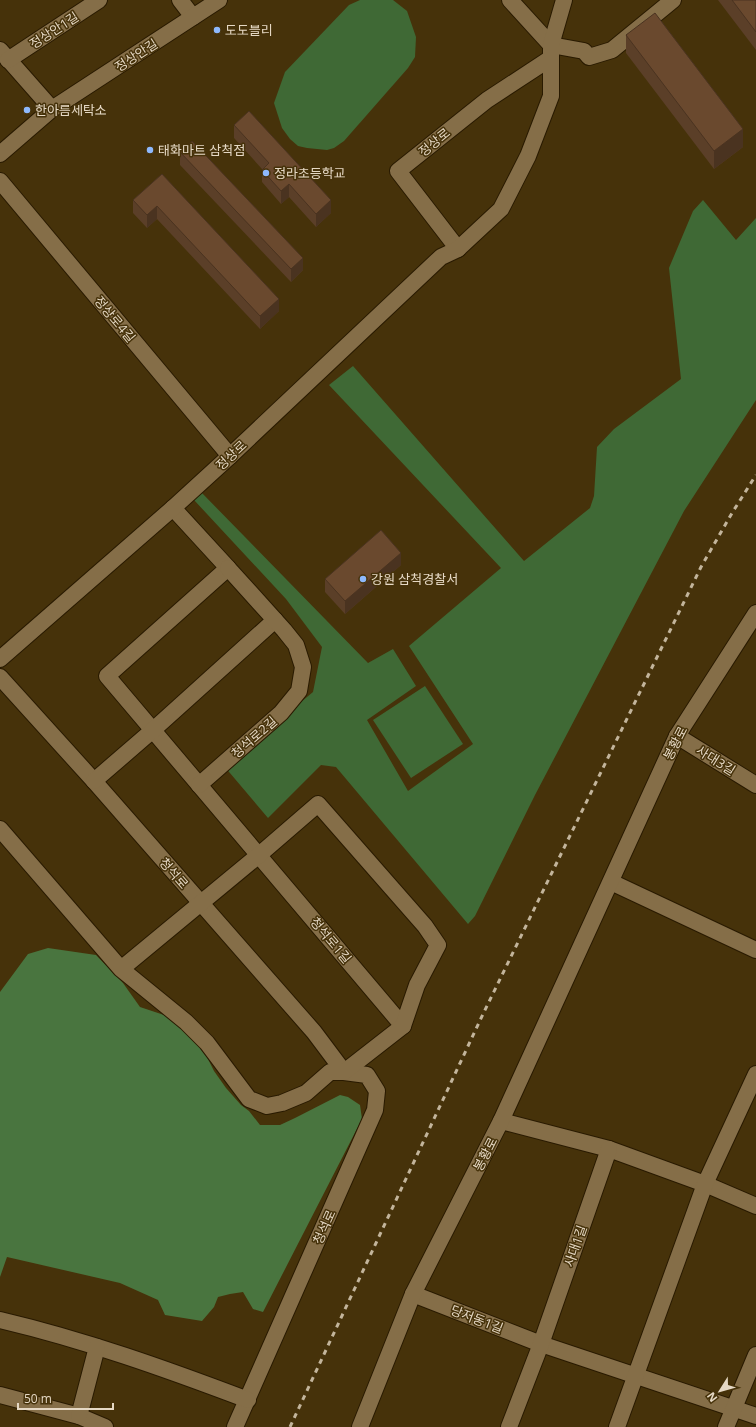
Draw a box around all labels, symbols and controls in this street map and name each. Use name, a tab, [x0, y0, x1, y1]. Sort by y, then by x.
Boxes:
street label: 정상안1길	[26, 7, 82, 53]
place label: 도도블리	[225, 21, 273, 39]
marker: 도도블리	[212, 25, 222, 35]
street label: 정상안길	[111, 34, 161, 76]
place label: 한아름세탁소	[35, 101, 107, 119]
marker: 한아름세탁소	[22, 105, 32, 115]
street label: 정상로	[414, 124, 454, 160]
place label: 태화마트 삼척점	[158, 141, 245, 159]
marker: 태화마트 삼척점	[145, 145, 155, 155]
place label: 정라초등학교	[274, 164, 346, 182]
marker: 정라초등학교	[261, 168, 271, 178]
street label: 정상로4길	[90, 292, 140, 346]
street label: 정상로	[212, 436, 250, 474]
place label: 강원 삼척경찰서	[371, 570, 458, 588]
marker: 강원 삼척경찰서	[358, 574, 368, 584]
street label: 청석로2길	[227, 712, 281, 762]
street label: 봉황로	[659, 723, 691, 763]
street label: 사대3길	[693, 741, 739, 779]
street label: 청석로	[155, 854, 193, 892]
street label: 청석로1길	[306, 913, 356, 967]
street label: 봉황로	[469, 1134, 501, 1174]
street label: 청석로	[308, 1207, 340, 1247]
street label: 사대1길	[559, 1223, 591, 1269]
street label: 당저동1길	[448, 1301, 506, 1337]
north arrow	[700, 1371, 740, 1411]
scale bar	[18, 1385, 113, 1411]
text: N	[703, 1389, 720, 1405]
text: 50 m	[24, 1390, 52, 1407]

